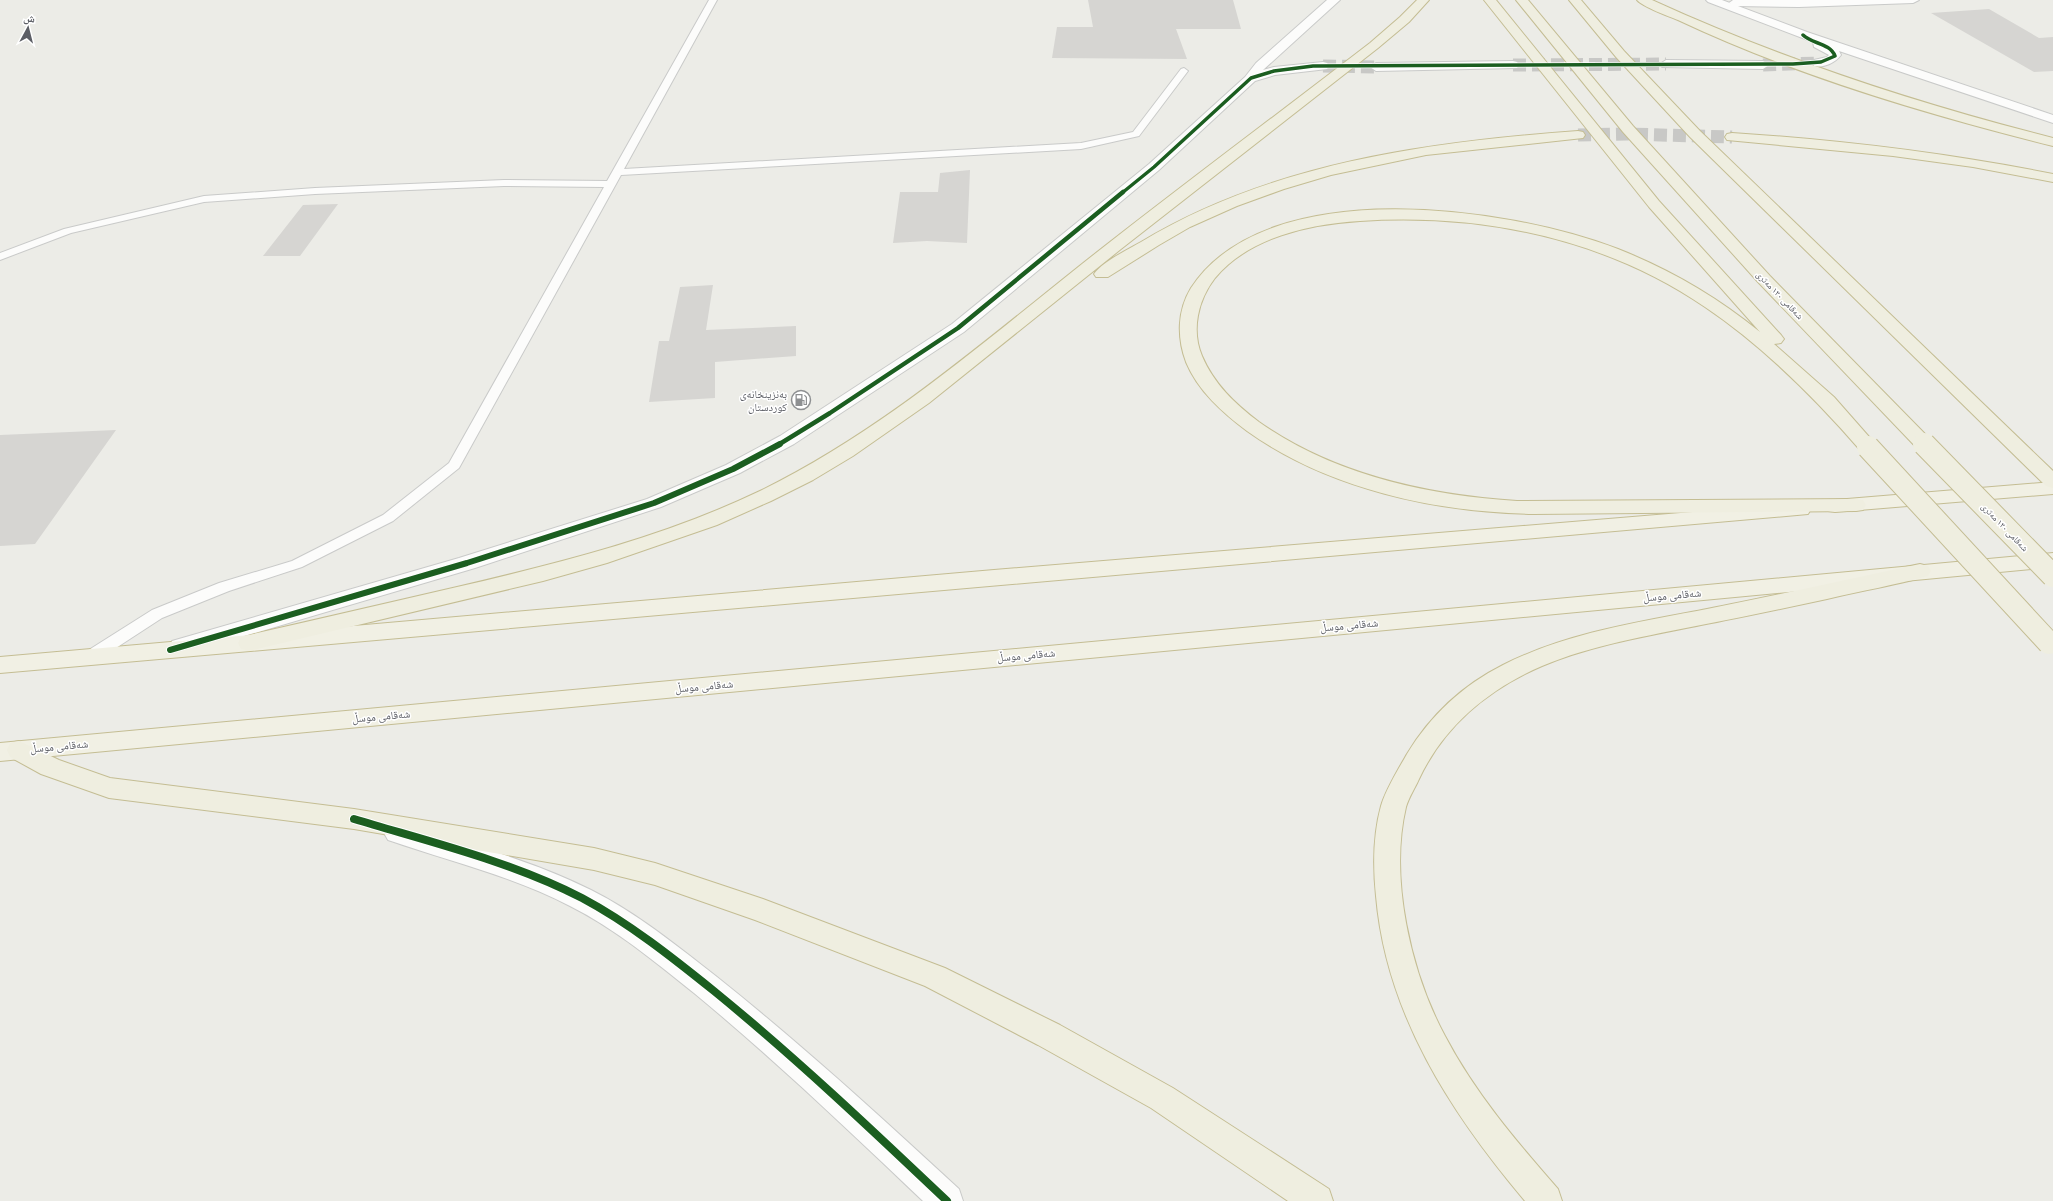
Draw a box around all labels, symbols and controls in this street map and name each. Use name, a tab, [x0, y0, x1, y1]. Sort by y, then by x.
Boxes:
north arrow	[8, 8, 48, 48]
text: ش	[22, 10, 36, 27]
street label: شەقامی ١٢٠ مەتری	[1754, 269, 1806, 321]
place label: بەنزینخانەی کوردستان	[740, 387, 787, 414]
fuel station icon: بەنزینخانەی کوردستان	[790, 389, 812, 411]
street label: شەقامی ١٢٠ مەتری	[1979, 501, 2031, 553]
street label: شەقامی موسڵ	[1642, 585, 1702, 605]
street label: شەقامی موسڵ	[1319, 615, 1379, 635]
street label: شەقامی موسڵ	[996, 645, 1056, 665]
street label: شەقامی موسڵ	[674, 676, 734, 696]
street label: شەقامی موسڵ	[351, 706, 411, 726]
street label: شەقامی موسڵ	[29, 736, 89, 756]

